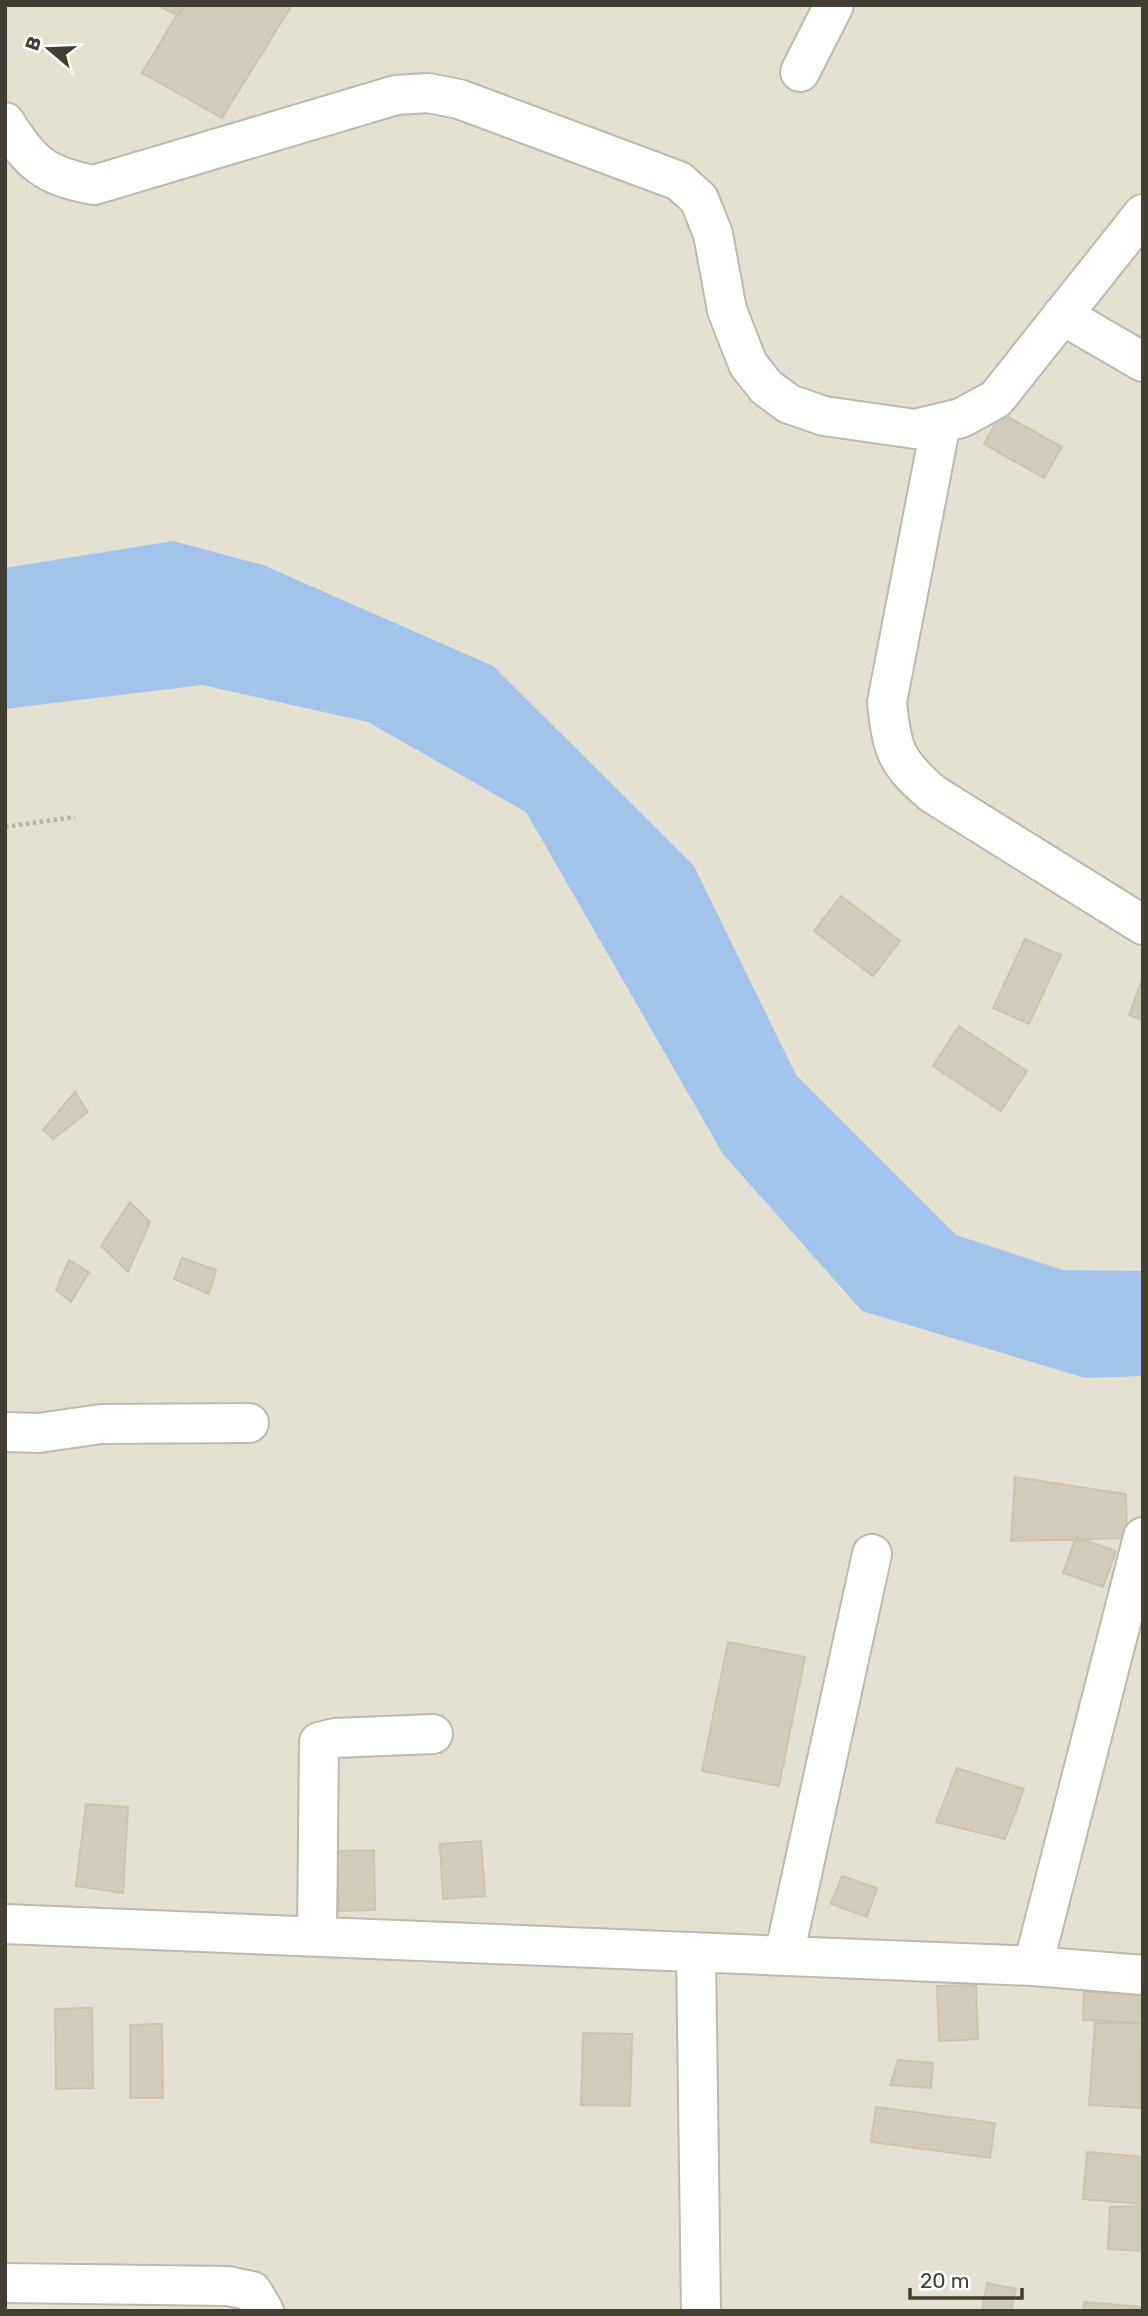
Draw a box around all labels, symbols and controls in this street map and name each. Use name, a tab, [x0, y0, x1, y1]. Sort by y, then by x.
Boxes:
north arrow	[14, 14, 84, 84]
text: B	[20, 34, 46, 54]
scale bar	[910, 2256, 1022, 2300]
text: 20 m	[920, 2268, 969, 2293]

